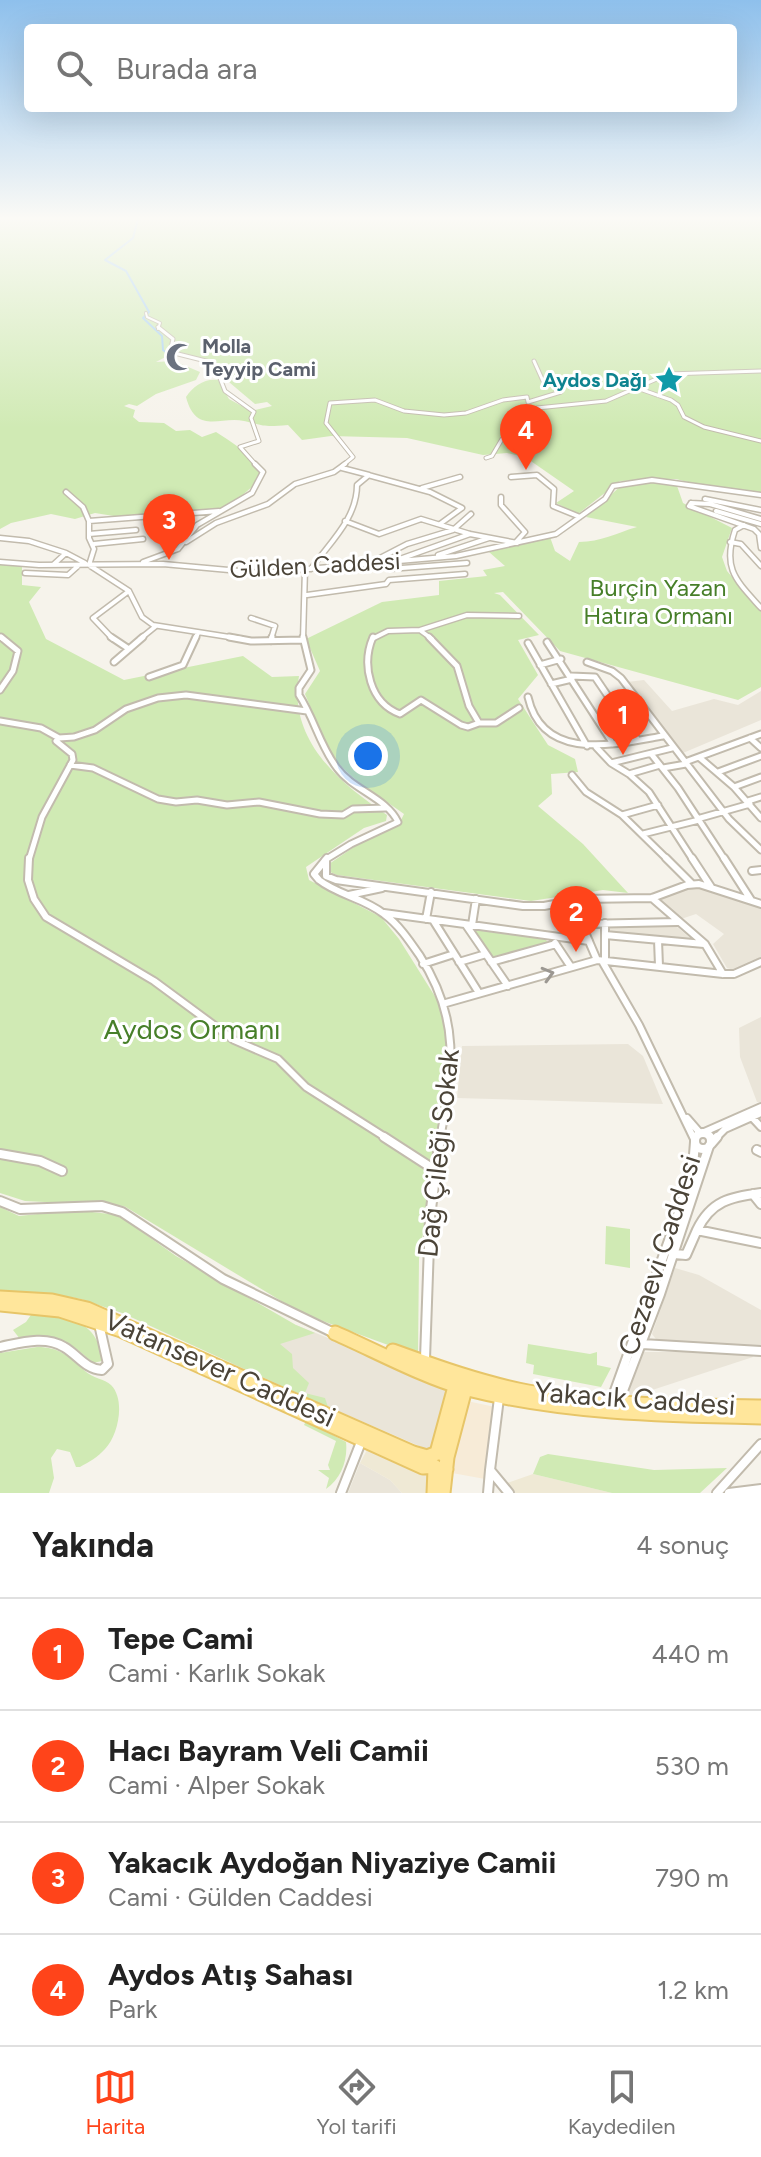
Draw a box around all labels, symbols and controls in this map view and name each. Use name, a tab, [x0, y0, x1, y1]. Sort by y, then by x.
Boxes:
search box	[24, 24, 737, 112]
icon: search	[52, 46, 96, 90]
text: Burada ara	[116, 50, 258, 87]
place label: Molla Teyyip Cami	[202, 334, 316, 381]
mosque icon: Molla Teyyip Cami	[165, 342, 195, 372]
place icon: Aydos Dağı	[654, 365, 684, 395]
place label: Aydos Dağı	[543, 368, 647, 392]
pin: 4	[500, 404, 552, 470]
pin: 3	[143, 494, 195, 560]
street label: Gülden Caddesi	[229, 546, 401, 584]
park label: Burçin Yazan Hatıra Ormanı	[583, 573, 733, 630]
pin: 1	[597, 689, 649, 755]
your location	[348, 736, 388, 776]
pin: 2	[550, 886, 602, 952]
one-way arrow	[540, 967, 554, 983]
park label: Aydos Ormanı	[103, 1012, 281, 1046]
street label: Dağ Çileği Sokak	[410, 1047, 466, 1259]
street label: Cezaevi Caddesi	[611, 1151, 707, 1359]
street label: Vatansever Caddesi	[99, 1302, 341, 1434]
street label: Yakacık Caddesi	[533, 1374, 737, 1422]
text: Yakında	[32, 1525, 154, 1566]
text: 4 sonuç	[636, 1529, 729, 1561]
text: Tepe Cami	[108, 1620, 254, 1657]
text: 1	[53, 1638, 63, 1670]
text: 440 m	[651, 1638, 729, 1670]
text: Cami · Karlık Sokak	[108, 1657, 325, 1689]
text: Hacı Bayram Veli Camii	[108, 1732, 429, 1769]
text: 2	[50, 1750, 66, 1782]
text: 530 m	[655, 1750, 729, 1782]
text: Cami · Alper Sokak	[108, 1769, 325, 1801]
text: Yakacık Aydoğan Niyaziye Camii	[108, 1844, 556, 1881]
text: 3	[51, 1862, 65, 1894]
text: 790 m	[655, 1862, 729, 1894]
text: Cami · Gülden Caddesi	[108, 1881, 373, 1913]
text: Aydos Atış Sahası	[108, 1956, 353, 1993]
text: 4	[50, 1974, 66, 2006]
text: 1.2 km	[657, 1974, 729, 2006]
text: Park	[108, 1993, 157, 2025]
tab: Harita	[86, 2065, 145, 2140]
tab: Yol tarifi	[316, 2065, 397, 2140]
tab: Kaydedilen	[568, 2065, 675, 2140]

